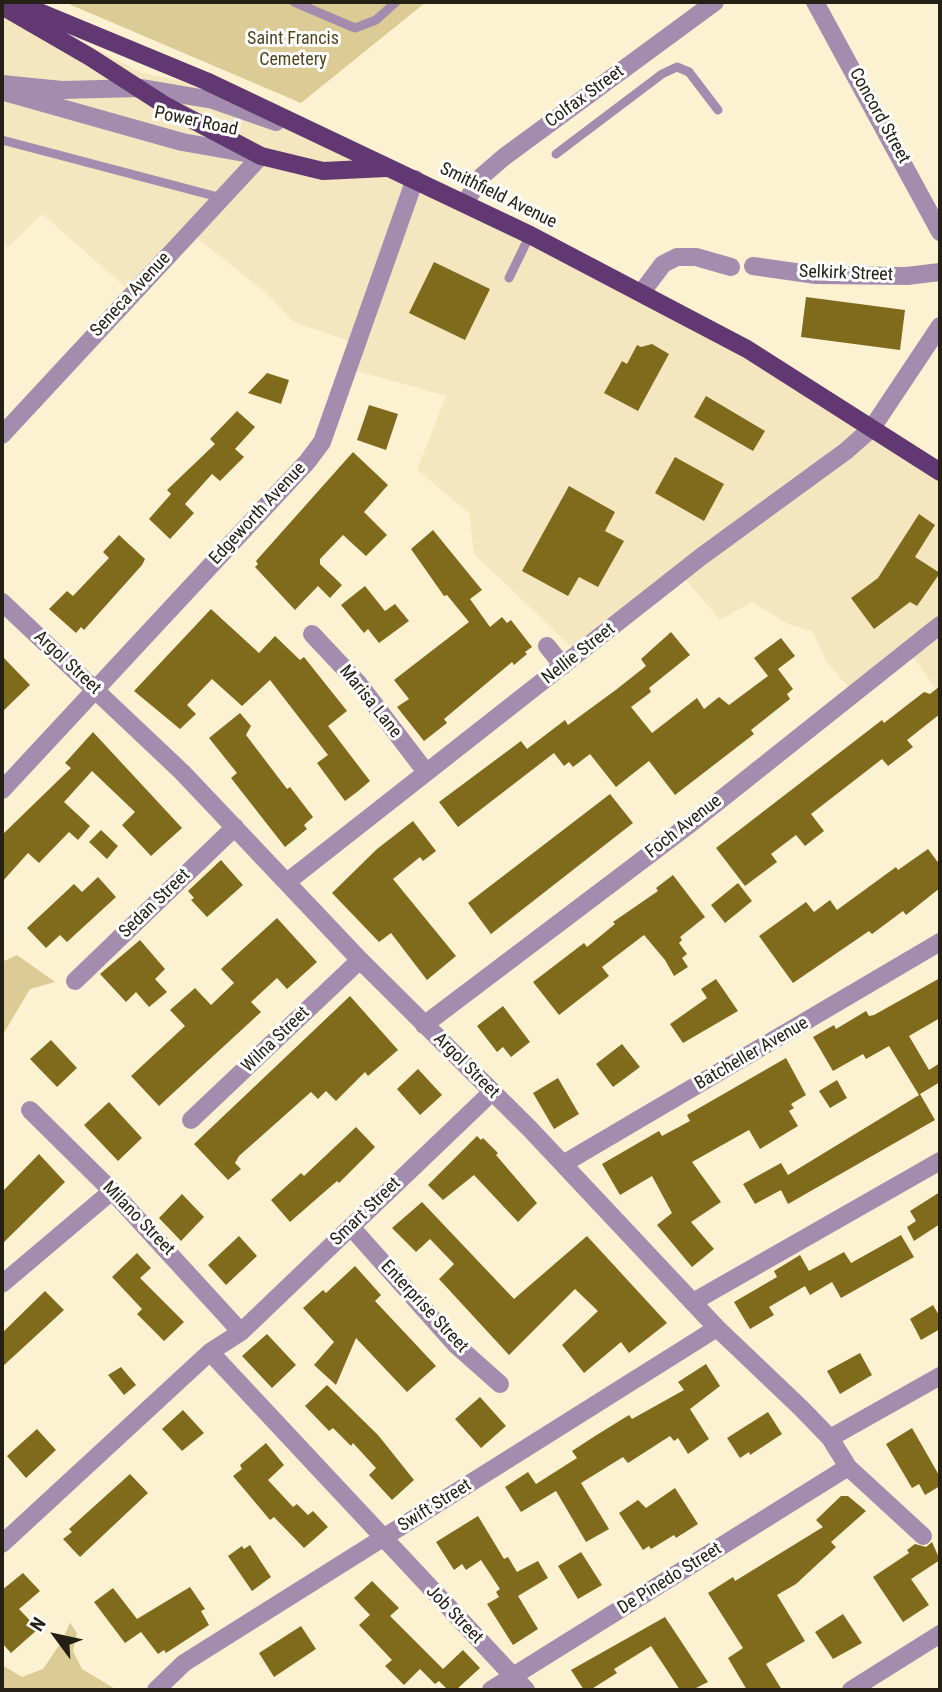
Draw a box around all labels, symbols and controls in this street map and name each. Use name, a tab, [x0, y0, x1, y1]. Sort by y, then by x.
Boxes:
park label: Saint Francis Cemetery	[247, 28, 339, 70]
street label: Colfax Street	[541, 61, 629, 133]
street label: Concord Street	[844, 64, 914, 168]
street label: Power Road	[152, 103, 240, 141]
street label: Smithfield Avenue	[436, 158, 560, 234]
street label: Seneca Avenue	[86, 248, 176, 342]
street label: Selkirk Street	[799, 262, 893, 286]
street label: Edgeworth Avenue	[205, 458, 311, 570]
street label: Nellie Street	[538, 619, 620, 689]
street label: Argol Street	[29, 626, 105, 700]
street label: Marisa Lane	[334, 661, 406, 743]
street label: Foch Avenue	[642, 791, 726, 863]
street label: Sedan Street	[115, 865, 195, 943]
street label: Wilna Street	[238, 1002, 314, 1078]
street label: Batcheller Avenue	[691, 1013, 813, 1095]
street label: Argol Street	[429, 1029, 503, 1103]
street label: Smart Street	[326, 1173, 406, 1251]
street label: Milano Street	[97, 1177, 179, 1261]
street label: Enterprise Street	[376, 1256, 472, 1358]
street label: Swift Street	[394, 1475, 476, 1537]
street label: De Pinedo Street	[614, 1538, 726, 1620]
street label: Job Street	[421, 1581, 487, 1649]
north arrow	[21, 1601, 91, 1671]
text: N	[25, 1613, 51, 1635]

